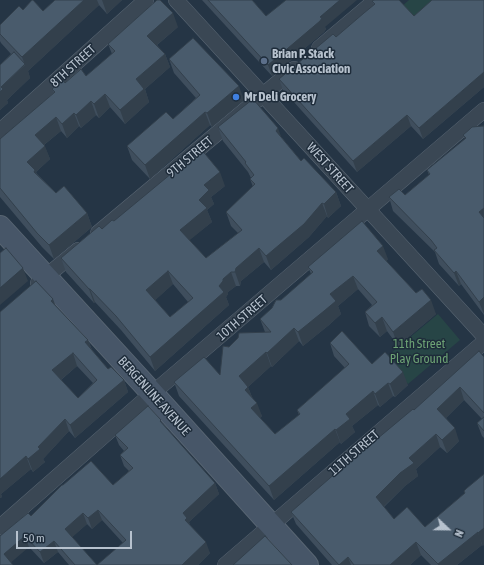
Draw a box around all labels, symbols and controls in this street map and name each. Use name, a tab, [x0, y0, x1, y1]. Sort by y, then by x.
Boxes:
street label: 8TH STREET	[47, 42, 99, 90]
place label: Brian P. Stack Civic Association	[272, 46, 350, 77]
marker: Brian P. Stack Civic Association	[259, 56, 269, 66]
place label: Mr Deli Grocery	[244, 89, 316, 105]
marker: Mr Deli Grocery	[231, 92, 241, 102]
street label: 9TH STREET	[164, 133, 216, 181]
street label: WEST STREET	[303, 140, 357, 196]
street label: 10TH STREET	[214, 292, 270, 344]
park label: 11th Street Play Ground	[390, 336, 448, 367]
street label: BERGENLINE AVENUE	[115, 353, 193, 439]
street label: 11TH STREET	[326, 427, 382, 479]
north arrow	[428, 509, 468, 549]
scale bar	[18, 523, 134, 549]
text: N	[452, 528, 466, 539]
text: 50 m	[23, 531, 45, 545]

